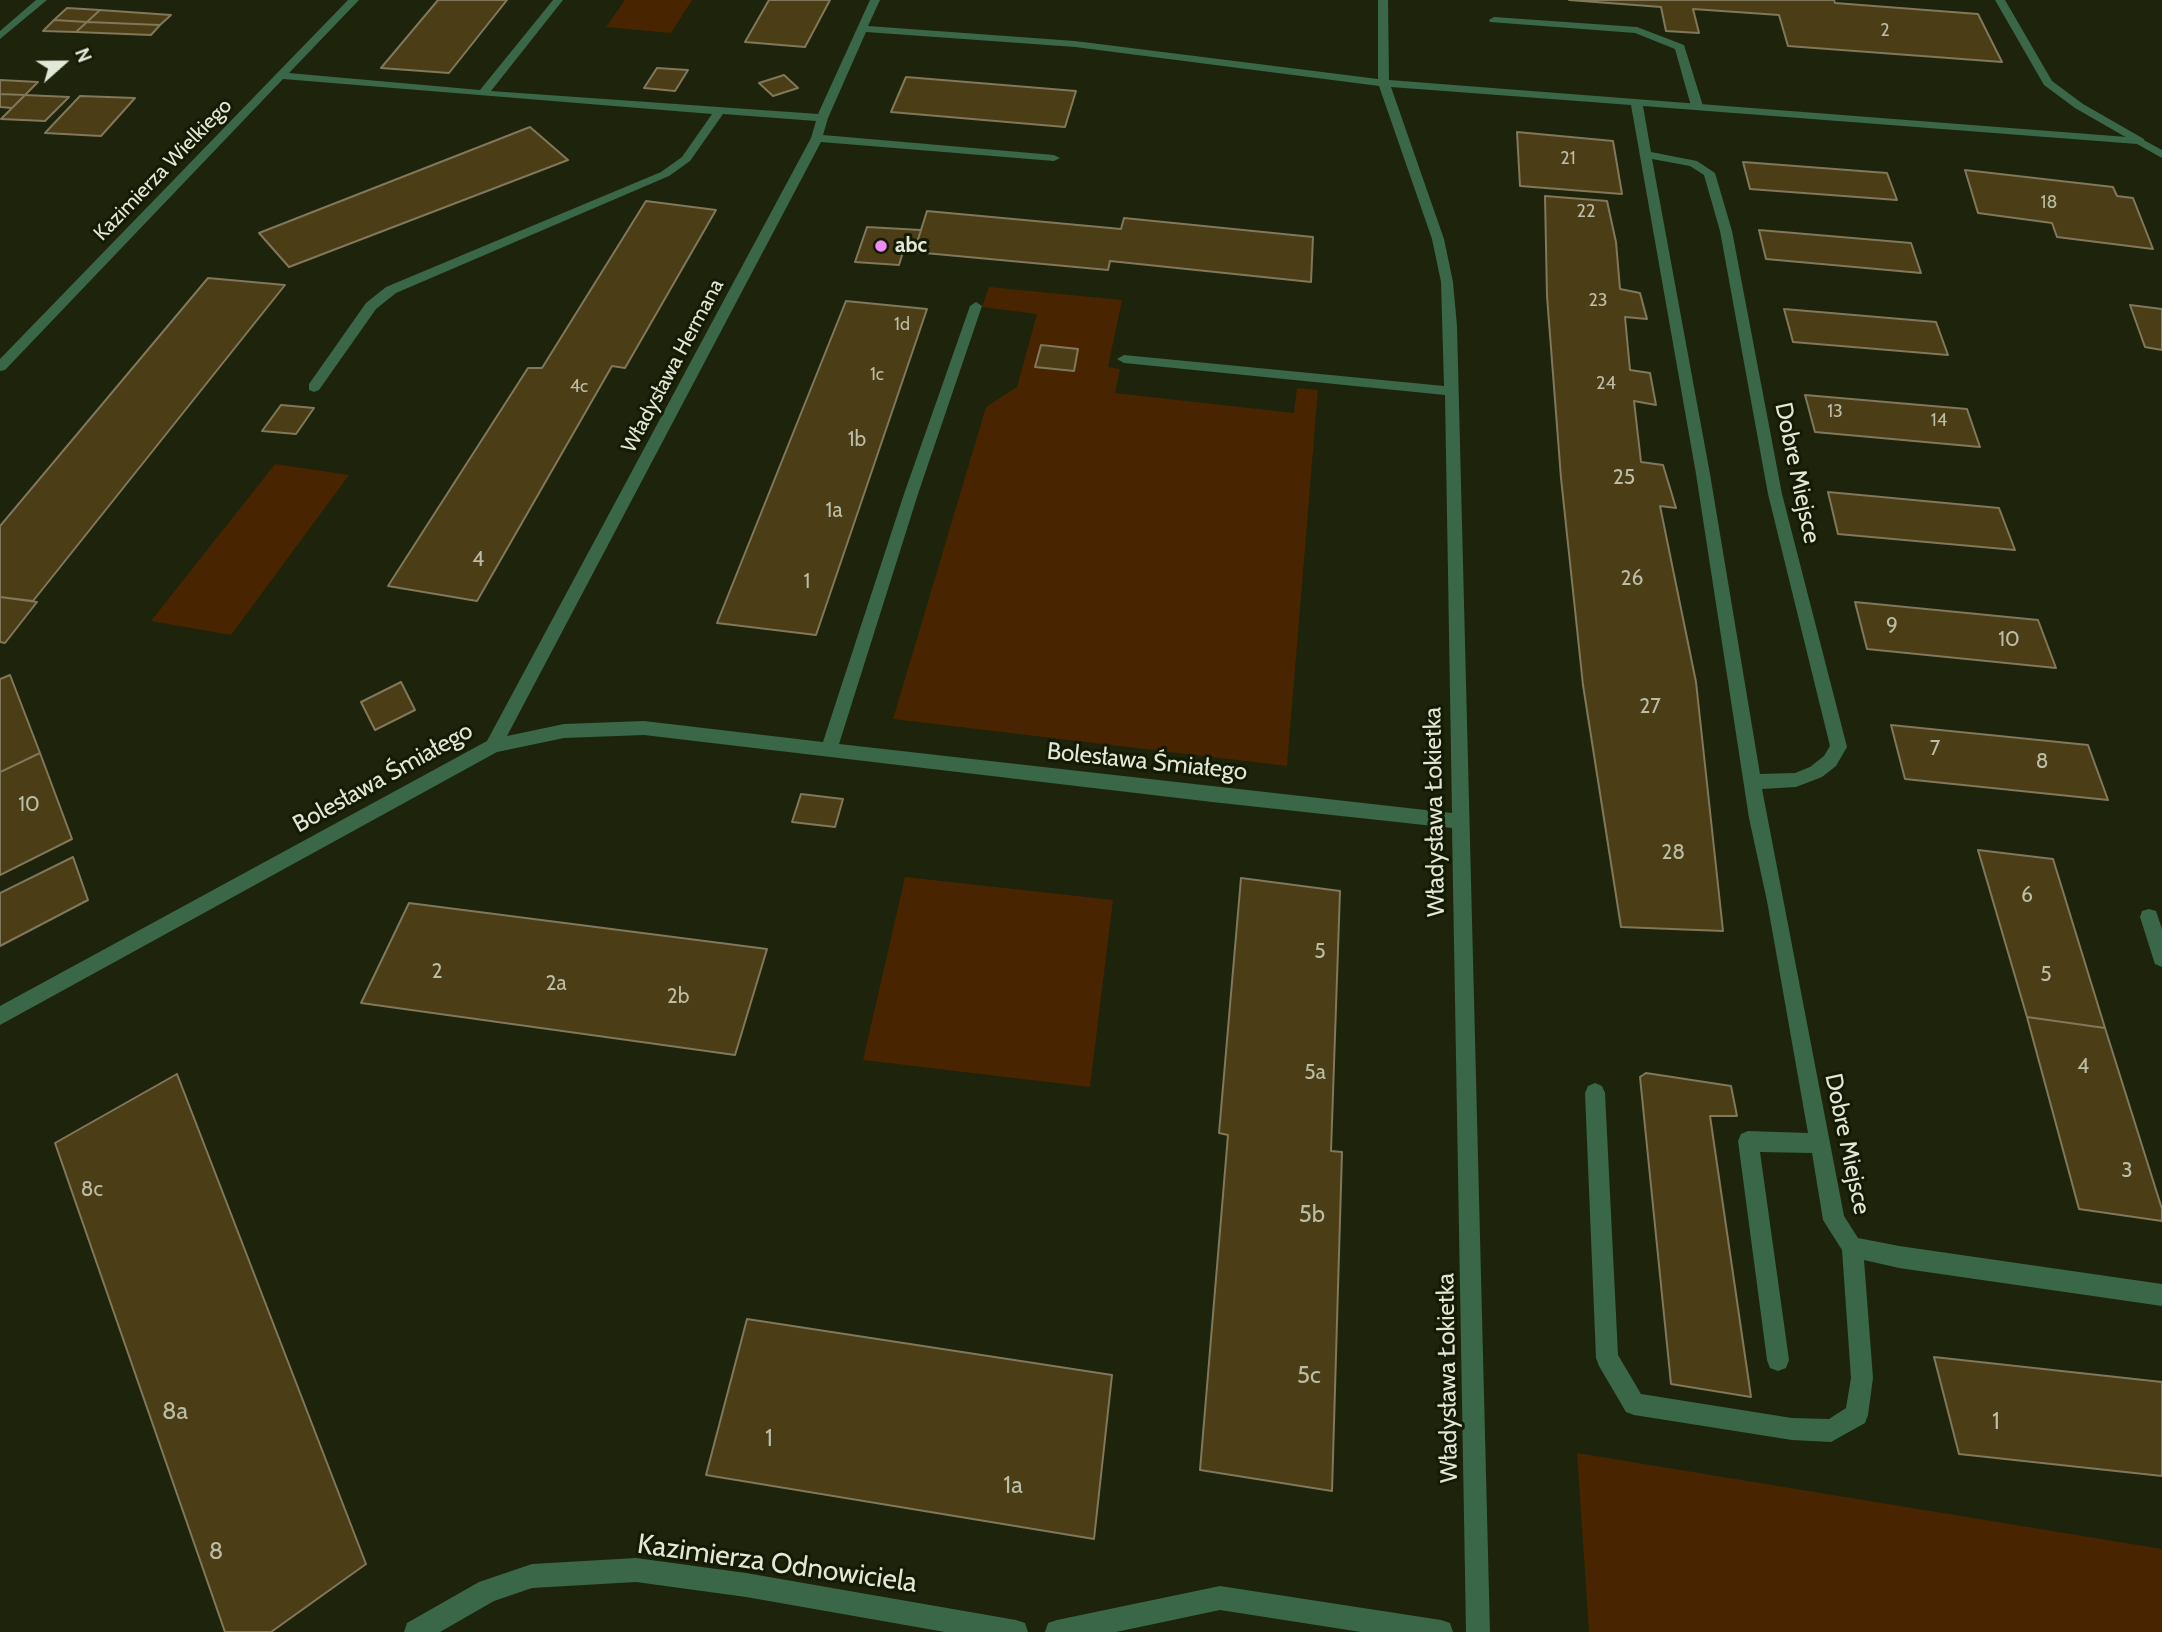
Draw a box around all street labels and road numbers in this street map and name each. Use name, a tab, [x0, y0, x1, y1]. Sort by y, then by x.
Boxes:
street label: Kazimierza Wielkiego	[89, 94, 237, 246]
street label: Władysława Hermana	[617, 275, 729, 457]
street label: Dobre Miejsce	[1768, 400, 1826, 546]
street label: Władysława Łokietka	[1419, 707, 1451, 917]
street label: Bolesława Śmiałego	[288, 717, 478, 839]
street label: Bolesława Śmiałego	[1045, 737, 1249, 787]
street label: Dobre Miejsce	[1818, 1071, 1876, 1217]
street label: Władysława Łokietka	[1432, 1273, 1464, 1483]
street label: Kazimierza Odnowiciela	[635, 1528, 919, 1600]

